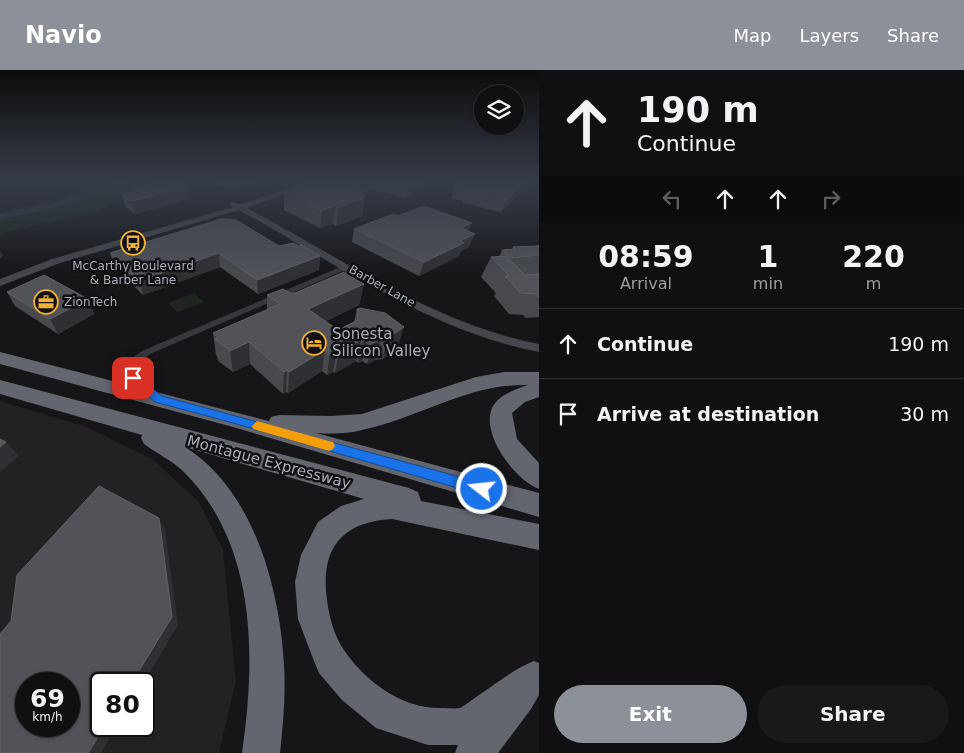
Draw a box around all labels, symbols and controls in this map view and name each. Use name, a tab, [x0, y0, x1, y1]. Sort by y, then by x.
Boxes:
text: Navio	[25, 21, 102, 49]
text: Map	[733, 25, 771, 46]
text: Layers	[799, 25, 859, 46]
text: Share	[887, 25, 939, 46]
map controls	[474, 85, 524, 135]
button: layers	[474, 85, 524, 135]
icon: ahead	[554, 90, 619, 155]
text: 190 m	[637, 90, 759, 130]
text: Continue	[637, 131, 736, 156]
icon: left	[658, 185, 686, 213]
icon: ahead	[711, 185, 739, 213]
icon: ahead	[764, 185, 792, 213]
icon: right	[817, 185, 845, 213]
bus stop icon: McCarthy Boulevard & Barber Lane	[120, 230, 146, 256]
text: 08:59	[598, 239, 694, 274]
text: 1	[757, 239, 778, 274]
text: 220	[842, 239, 905, 274]
place label: McCarthy Boulevard & Barber Lane	[72, 259, 194, 287]
street label: Barber Lane	[347, 262, 417, 310]
text: Arrival	[620, 274, 672, 293]
text: min	[753, 274, 783, 293]
text: m	[866, 274, 881, 293]
office icon: ZionTech	[33, 289, 59, 315]
place label: ZionTech	[64, 295, 117, 309]
place label: Sonesta Silicon Valley	[332, 325, 431, 360]
hotel icon: Sonesta Silicon Valley	[301, 330, 327, 356]
icon: ahead	[554, 330, 582, 358]
text: Continue	[597, 333, 693, 355]
text: 190 m	[888, 333, 949, 355]
pin	[112, 357, 154, 399]
icon: arrive	[119, 364, 147, 392]
icon: arrive	[554, 400, 582, 428]
text: Arrive at destination	[597, 403, 819, 425]
text: 30 m	[900, 403, 949, 425]
street label: Montague Expressway	[185, 431, 353, 493]
position arrow	[455, 462, 507, 514]
speed limit sign: 80	[90, 672, 155, 737]
text: 69	[30, 684, 65, 713]
button: Exit	[554, 685, 747, 743]
button: Share	[757, 685, 949, 743]
text: km/h	[32, 710, 63, 724]

